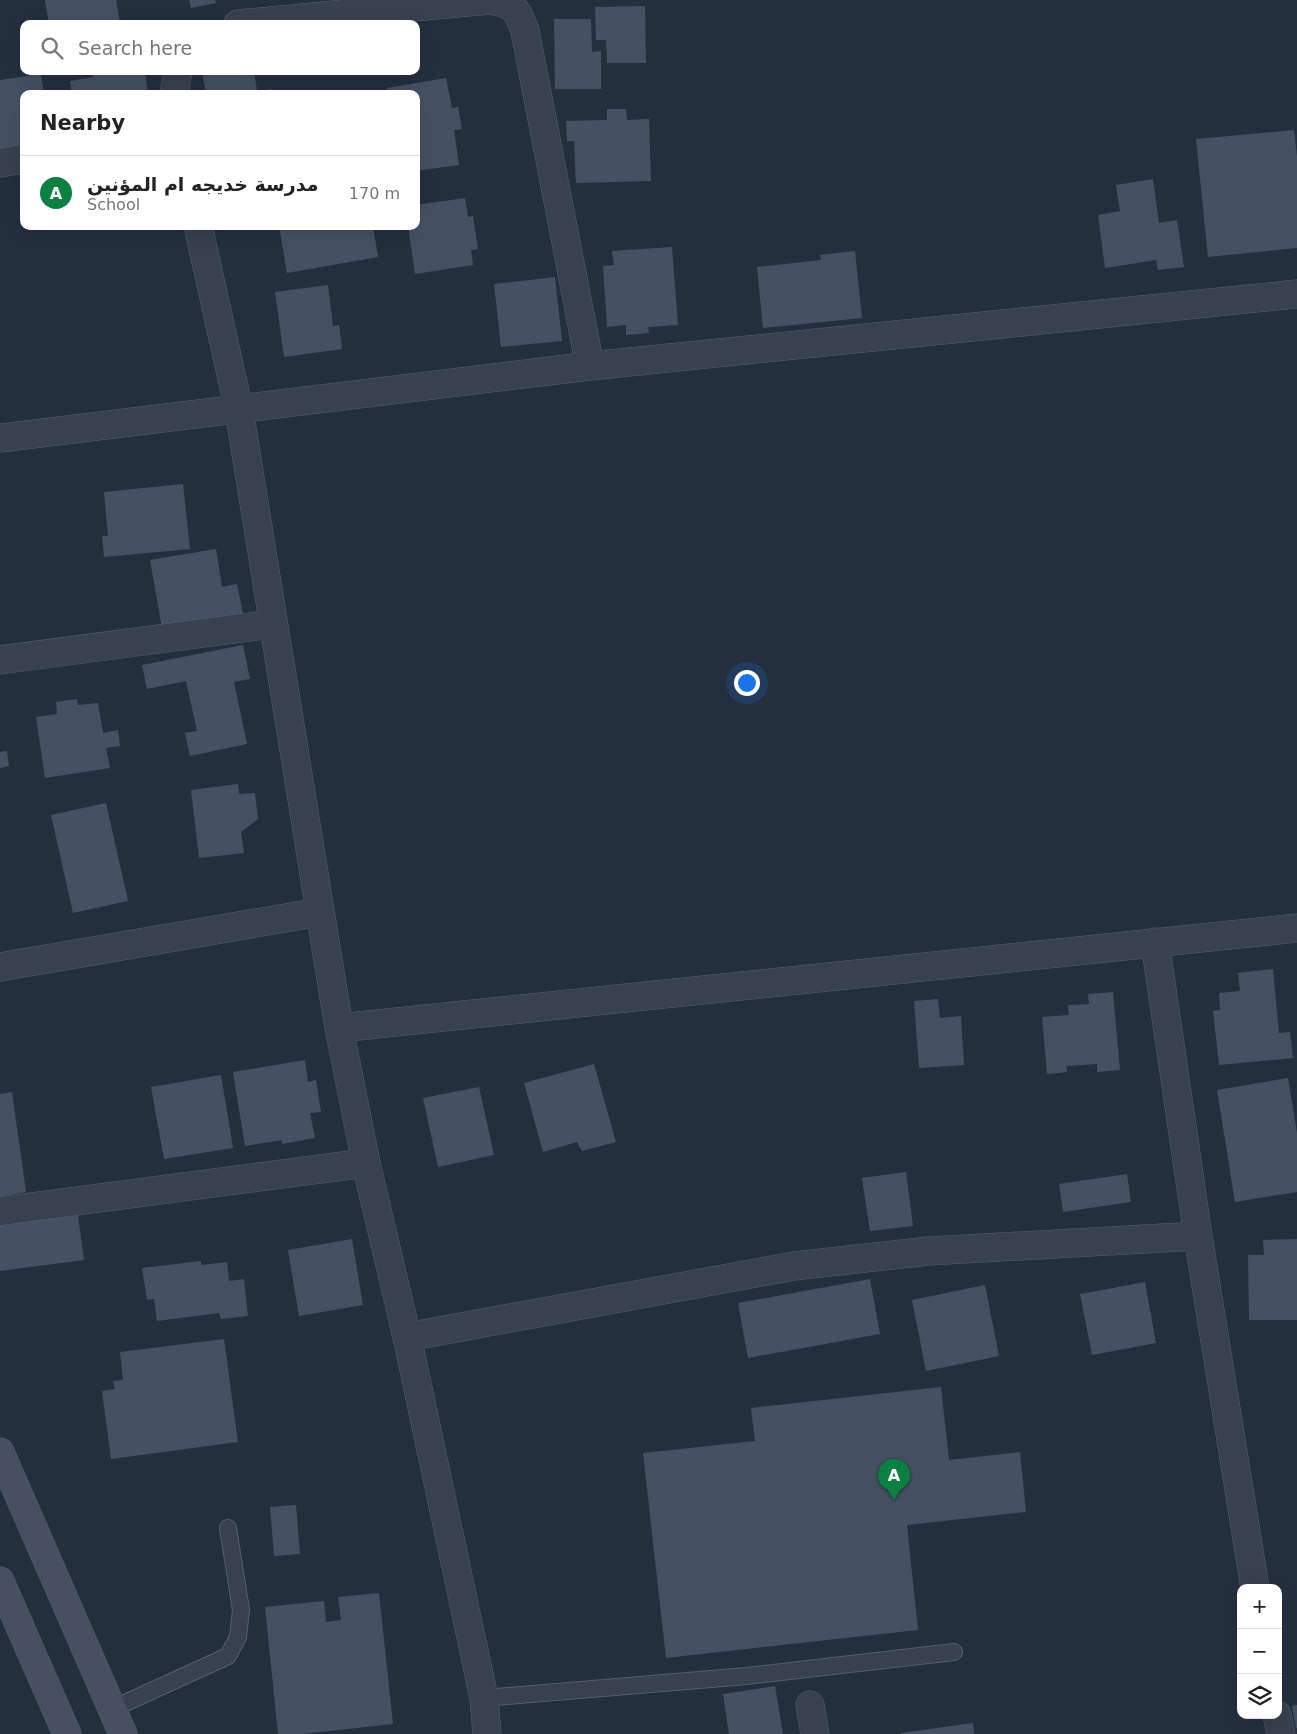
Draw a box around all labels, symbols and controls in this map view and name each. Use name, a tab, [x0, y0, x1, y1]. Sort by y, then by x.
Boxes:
search box	[20, 20, 420, 75]
icon: search	[38, 34, 66, 62]
text: Search here	[78, 37, 192, 59]
text: Nearby	[40, 111, 125, 135]
text: مدرسة خديجه ام المؤنين	[87, 173, 318, 195]
text: A	[50, 184, 62, 203]
text: 170 m	[349, 184, 400, 203]
text: School	[87, 195, 140, 214]
your location	[734, 670, 760, 696]
pin: A	[878, 1459, 910, 1500]
map controls	[1237, 1584, 1282, 1719]
button: +	[1237, 1584, 1282, 1629]
button: −	[1237, 1629, 1282, 1674]
button: layers	[1237, 1674, 1282, 1719]

